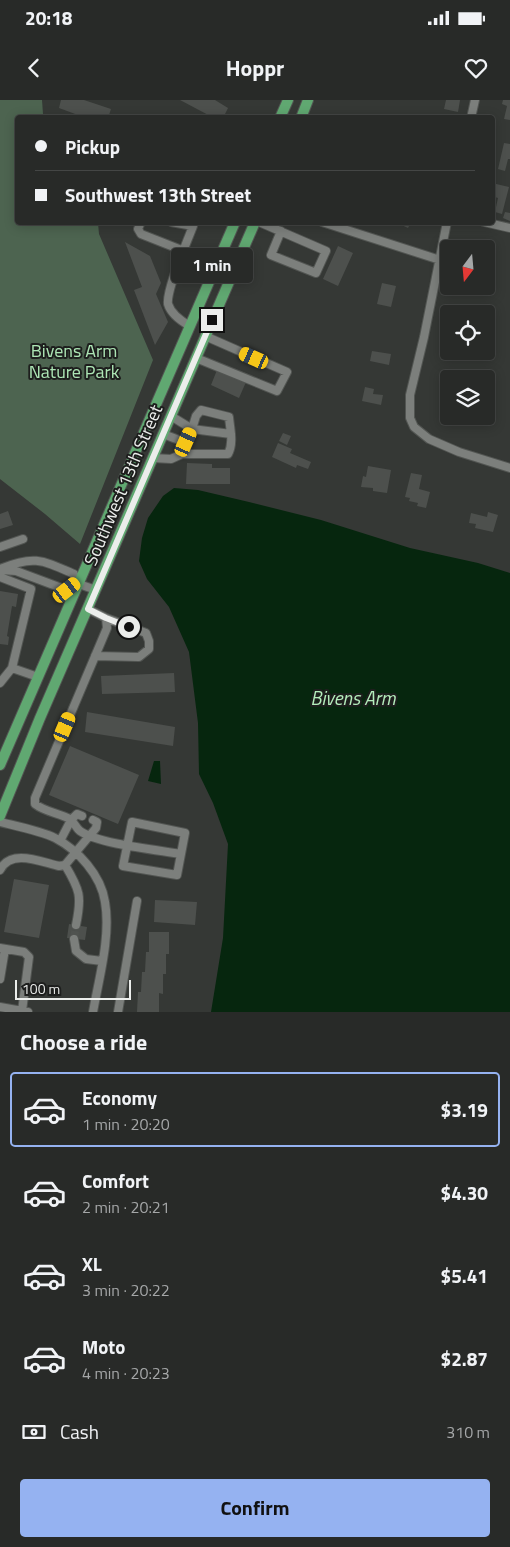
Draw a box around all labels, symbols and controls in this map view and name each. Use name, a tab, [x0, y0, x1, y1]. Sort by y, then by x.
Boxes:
text: 20:18	[25, 3, 72, 32]
text: Hoppr	[226, 51, 284, 85]
icon: back	[20, 54, 48, 82]
icon: heart	[462, 54, 490, 82]
text: Pickup	[65, 132, 120, 161]
text: Southwest 13th Street	[65, 180, 251, 209]
north arrow	[440, 240, 495, 295]
map controls	[440, 240, 495, 425]
callout: 1 min	[171, 248, 253, 282]
text: 1 min	[193, 253, 231, 277]
button: locate	[440, 305, 495, 360]
route end	[201, 309, 223, 331]
park label: Bivens Arm Nature Park	[29, 337, 120, 385]
car	[237, 345, 270, 371]
button: layers	[440, 370, 495, 425]
street label: Southwest 13th Street	[77, 400, 169, 570]
car	[173, 425, 198, 459]
car	[50, 575, 83, 605]
route start	[118, 616, 140, 638]
water label: Bivens Arm	[310, 683, 397, 712]
car	[52, 710, 77, 744]
scale bar	[15, 977, 131, 1000]
text: 100 m	[22, 978, 60, 999]
text: Choose a ride	[20, 1025, 147, 1059]
text: Economy	[82, 1083, 157, 1112]
icon: car	[22, 1087, 67, 1132]
text: $3.19	[441, 1095, 488, 1124]
text: 1 min · 20:20	[82, 1112, 170, 1136]
text: Comfort	[82, 1166, 149, 1195]
icon: car	[22, 1170, 67, 1215]
text: $4.30	[441, 1178, 488, 1207]
text: 2 min · 20:21	[82, 1195, 170, 1219]
text: XL	[82, 1249, 102, 1278]
icon: car	[22, 1253, 67, 1298]
text: $5.41	[441, 1261, 488, 1290]
text: 3 min · 20:22	[82, 1278, 170, 1302]
text: Moto	[82, 1332, 125, 1361]
icon: car	[22, 1336, 67, 1381]
text: $2.87	[441, 1344, 488, 1373]
text: 4 min · 20:23	[82, 1361, 170, 1385]
text: Cash	[60, 1417, 99, 1446]
icon: cash	[20, 1418, 48, 1446]
text: 310 m	[446, 1420, 490, 1444]
button: Confirm	[20, 1479, 490, 1537]

